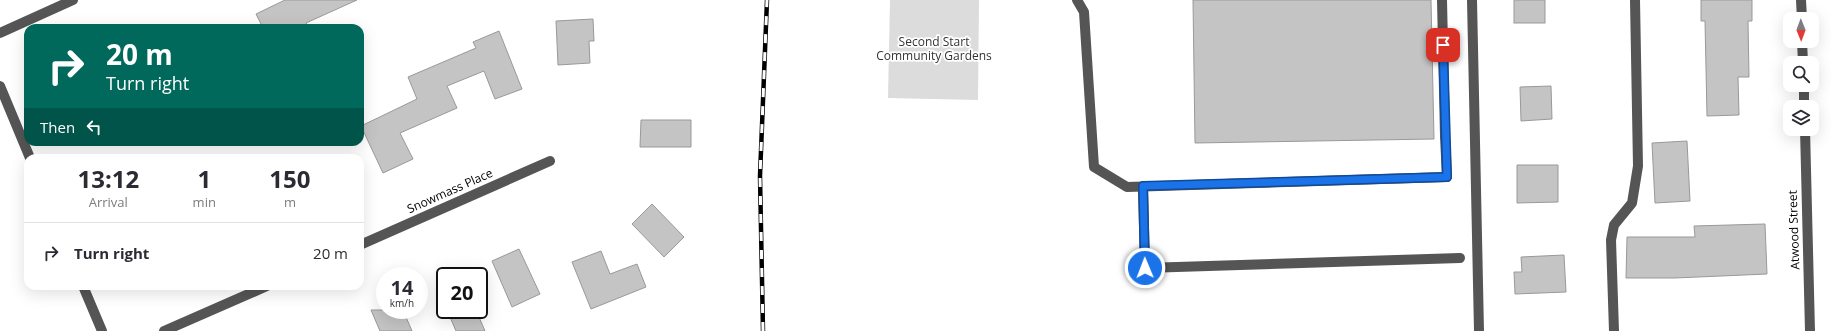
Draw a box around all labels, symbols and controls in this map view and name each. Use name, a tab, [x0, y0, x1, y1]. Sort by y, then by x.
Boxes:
north arrow	[1783, 12, 1819, 48]
map controls	[1783, 12, 1819, 136]
pin	[1426, 28, 1460, 62]
park label: Second Start Community Gardens	[876, 33, 992, 64]
icon: arrive	[1432, 34, 1454, 56]
text: 20 m	[106, 35, 173, 73]
icon: right	[40, 40, 92, 92]
button: search	[1783, 56, 1819, 92]
text: Turn right	[106, 71, 189, 95]
button: layers	[1783, 100, 1819, 136]
icon: left	[83, 116, 105, 138]
text: Then	[40, 117, 75, 137]
text: 13:12	[77, 162, 139, 195]
text: 1	[197, 162, 211, 195]
text: 150	[269, 162, 311, 195]
street label: Snowmass Place	[404, 164, 496, 217]
street label: Atwood Street	[1784, 190, 1803, 270]
text: Arrival	[89, 193, 128, 211]
text: min	[193, 193, 216, 211]
text: m	[284, 193, 296, 211]
icon: right	[40, 242, 62, 264]
text: Turn right	[74, 243, 149, 263]
text: 20 m	[313, 243, 348, 263]
position arrow	[1124, 247, 1166, 289]
speed limit sign: 20	[436, 267, 488, 319]
text: 14	[391, 274, 413, 301]
text: km/h	[390, 296, 414, 310]

